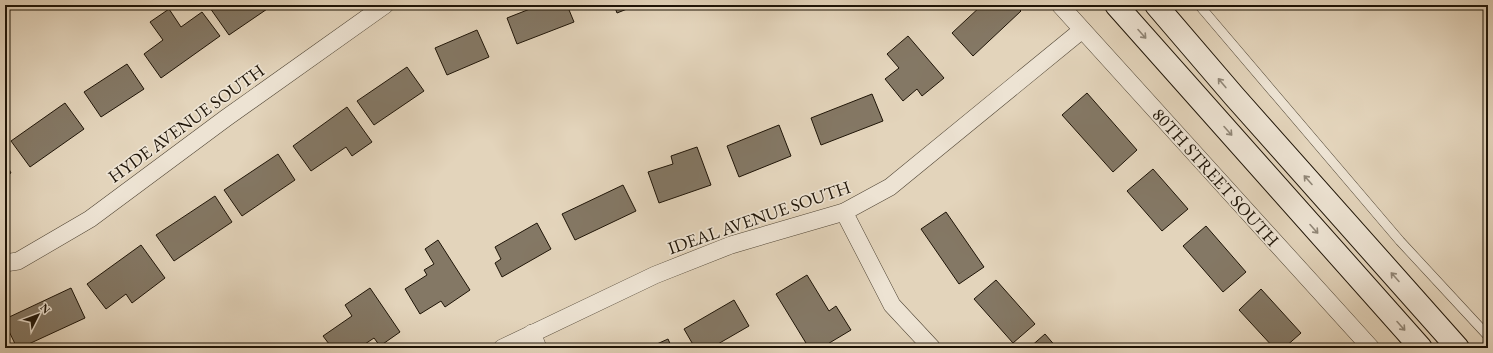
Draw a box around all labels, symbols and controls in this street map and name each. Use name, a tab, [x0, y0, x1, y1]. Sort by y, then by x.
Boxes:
one-way arrow	[1137, 29, 1146, 39]
street label: HYDE AVENUE SOUTH	[103, 58, 269, 188]
one-way arrow	[1218, 78, 1227, 88]
street label: 80TH STREET SOUTH	[1148, 103, 1284, 251]
one-way arrow	[1224, 126, 1233, 137]
street label: IDEAL AVENUE SOUTH	[665, 175, 853, 259]
one-way arrow	[1304, 175, 1313, 185]
one-way arrow	[1310, 223, 1319, 234]
one-way arrow	[1390, 272, 1399, 282]
north arrow	[18, 295, 58, 335]
text: N	[37, 300, 54, 316]
one-way arrow	[1396, 321, 1405, 331]

